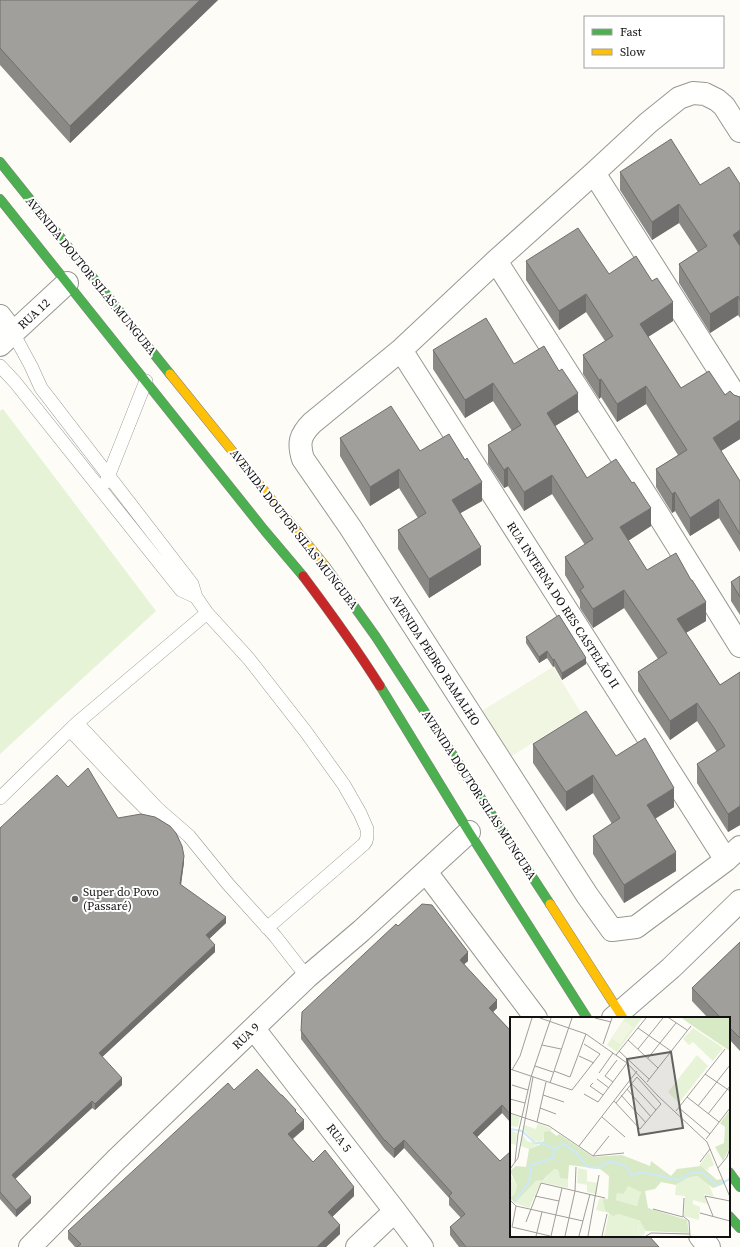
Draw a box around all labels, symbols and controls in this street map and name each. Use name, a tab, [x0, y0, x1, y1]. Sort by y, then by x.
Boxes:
legend	[584, 16, 724, 68]
text: Fast	[620, 24, 642, 40]
text: Slow	[620, 44, 646, 60]
street label: AVENIDA DOUTOR SILAS MUNGUBA	[22, 194, 160, 358]
street label: RUA 12	[15, 295, 53, 333]
street label: AVENIDA DOUTOR SILAS MUNGUBA	[226, 446, 362, 612]
street label: RUA INTERNA DO RES CASTELÃO II	[503, 519, 623, 691]
street label: AVENIDA PEDRO RAMALHO	[386, 591, 484, 729]
street label: AVENIDA DOUTOR SILAS MUNGUBA	[418, 707, 540, 883]
place label: Super do Povo (Passaré)	[83, 884, 159, 914]
marker: Super do Povo (Passaré)	[70, 894, 80, 904]
inset map	[510, 1017, 730, 1237]
street label: RUA 9	[229, 1019, 263, 1053]
street label: RUA 5	[323, 1120, 355, 1156]

